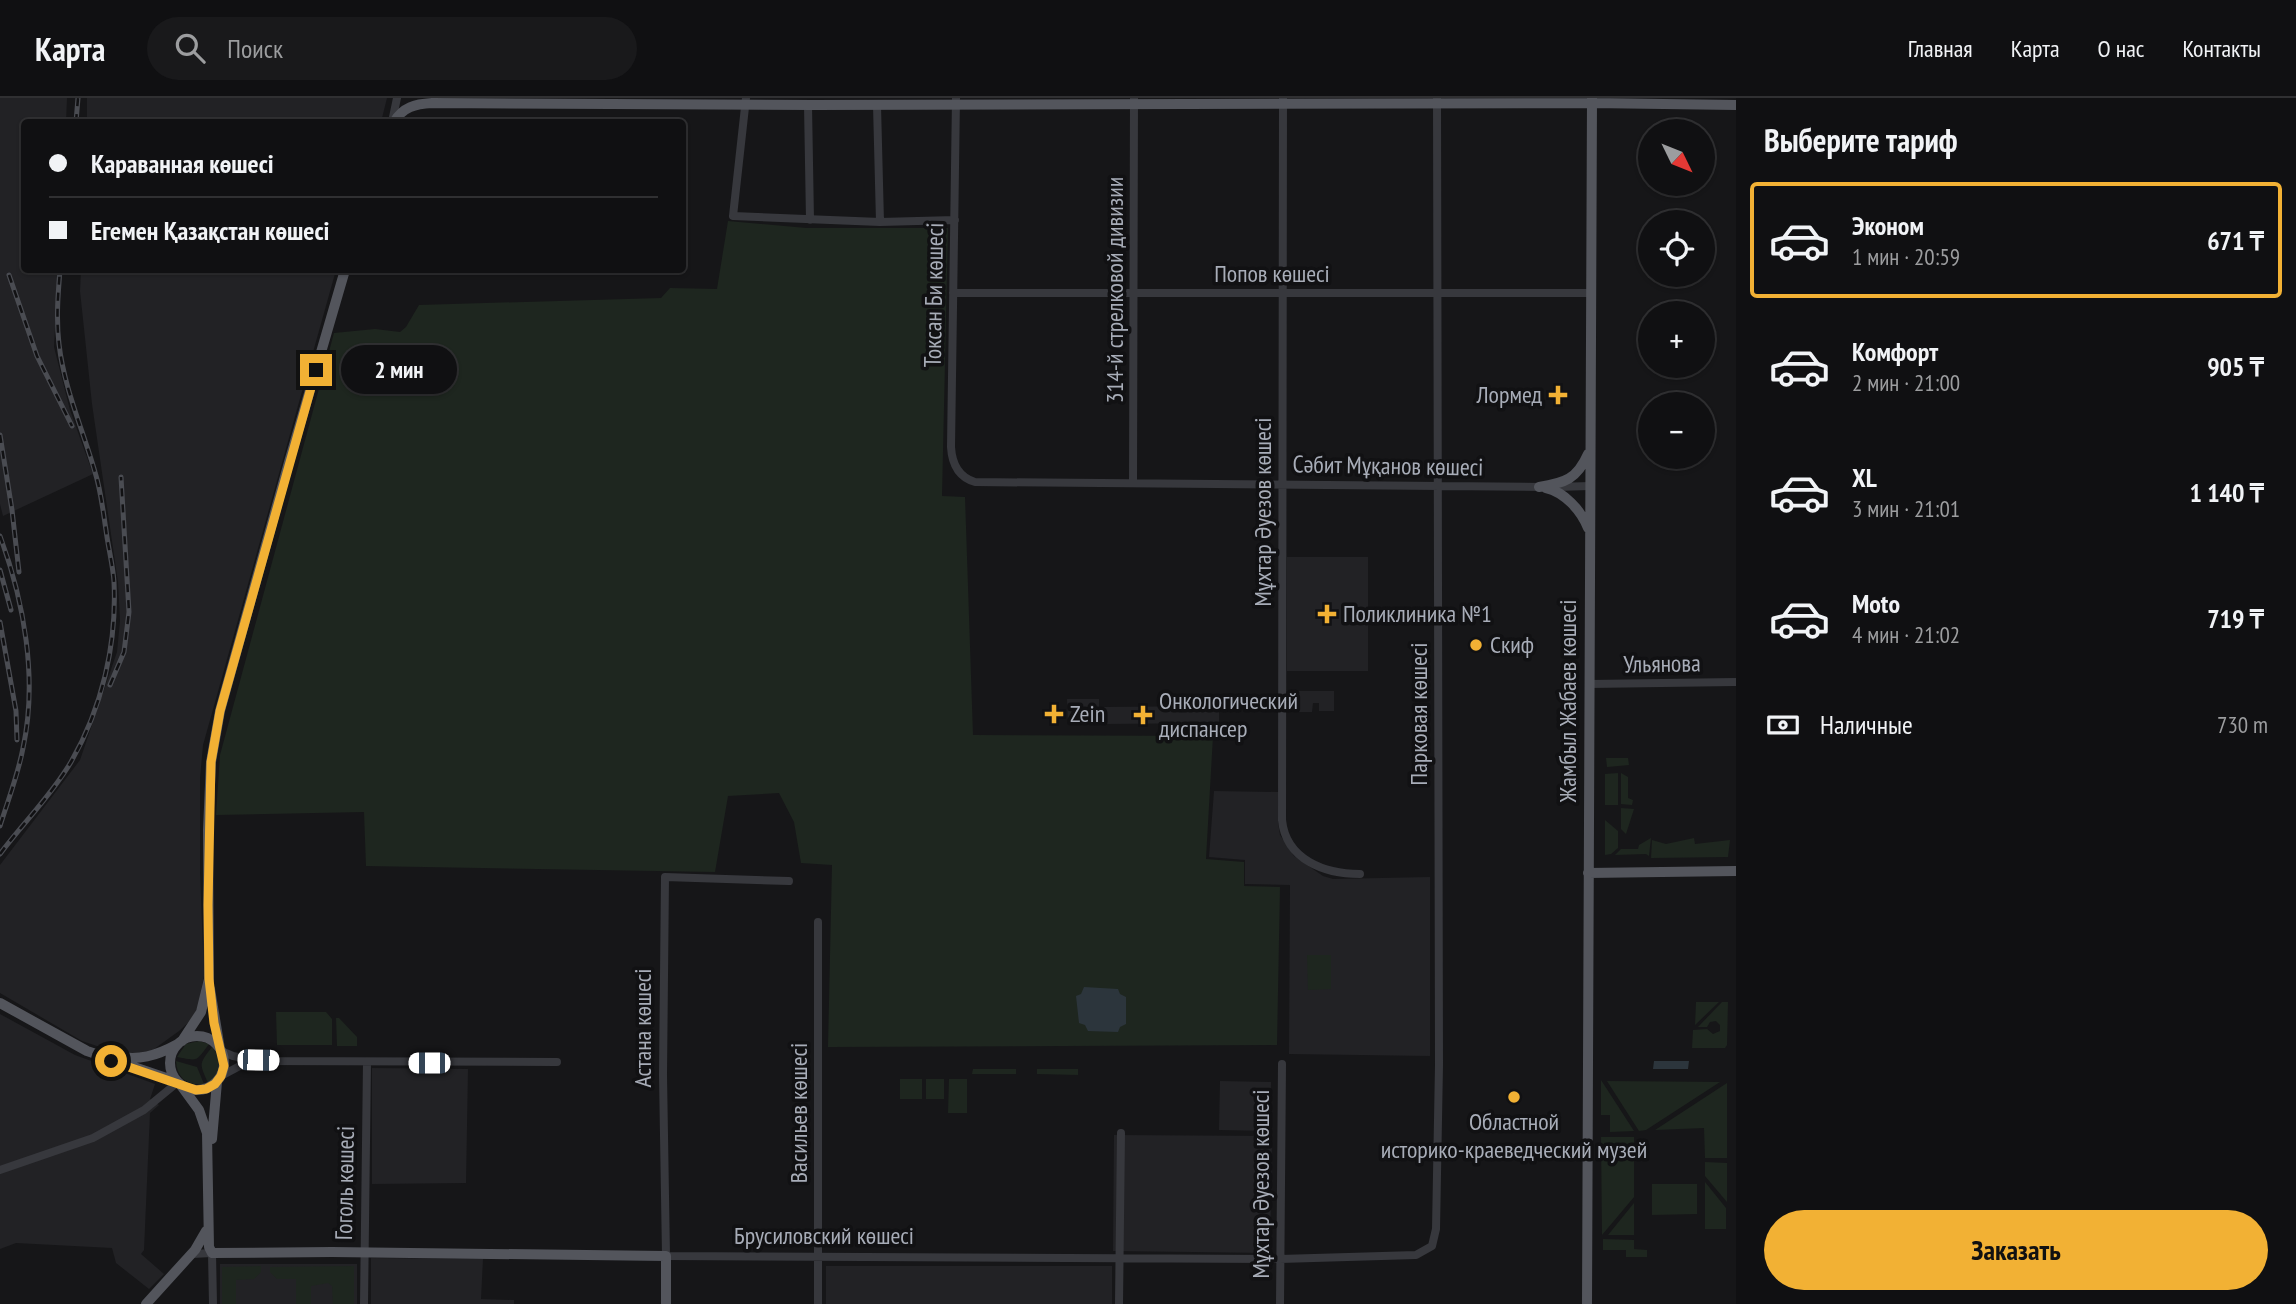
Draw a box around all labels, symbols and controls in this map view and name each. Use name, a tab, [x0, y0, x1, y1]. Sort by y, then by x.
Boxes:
search box	[147, 17, 637, 80]
text: Карта	[35, 27, 105, 70]
icon: search	[171, 29, 209, 67]
text: Поиск	[227, 32, 283, 65]
text: Главная	[1908, 33, 1973, 64]
text: Карта	[2011, 33, 2060, 64]
text: О нас	[2098, 33, 2144, 64]
text: Контакты	[2182, 33, 2261, 64]
north arrow	[1638, 119, 1715, 196]
map controls	[1638, 119, 1715, 469]
text: Выберите тариф	[1764, 119, 1958, 161]
text: Караванная көшесі	[91, 147, 274, 180]
street label: 314-й стрелковой дивизии	[1099, 177, 1130, 403]
icon: car	[1768, 209, 1831, 272]
text: Эконом	[1852, 209, 1924, 242]
button: locate	[1638, 210, 1715, 287]
text: Егемен Қазақстан көшесі	[91, 214, 329, 247]
street label: Токсан Би көшесі	[917, 222, 950, 368]
text: 671 ₸	[2207, 224, 2264, 257]
text: 1 мин · 20:59	[1852, 242, 1960, 271]
street label: Попов көшесі	[1214, 258, 1330, 289]
button: +	[1638, 301, 1715, 378]
icon: car	[1768, 335, 1831, 398]
text: Комфорт	[1852, 335, 1938, 368]
callout: 2 мин	[340, 345, 456, 394]
text: 905 ₸	[2207, 350, 2264, 383]
route end	[300, 354, 332, 386]
text: 2 мин	[374, 355, 424, 384]
text: 2 мин · 21:00	[1852, 368, 1960, 397]
place label: Лормед	[1476, 379, 1542, 410]
marker: Лормед	[1548, 385, 1568, 405]
button: −	[1638, 392, 1715, 469]
street label: Мұхтар Әуезов көшесі	[1247, 418, 1278, 606]
street label: Сәбит Мұқанов көшесі	[1292, 448, 1484, 483]
icon: car	[1768, 461, 1831, 524]
text: XL	[1852, 461, 1877, 494]
text: 1 140 ₸	[2189, 476, 2264, 509]
text: 3 мин · 21:01	[1852, 494, 1960, 523]
icon: car	[1768, 587, 1831, 650]
text: Moto	[1852, 587, 1900, 620]
place label: Поликлиника №1	[1343, 598, 1492, 629]
street label: Жамбыл Жабаев көшесі	[1552, 599, 1583, 804]
text: 719 ₸	[2207, 602, 2264, 635]
marker: Поликлиника №1	[1317, 604, 1337, 624]
text: 4 мин · 21:02	[1852, 620, 1960, 649]
place label: Скиф	[1490, 629, 1534, 660]
marker: Скиф	[1468, 637, 1484, 653]
street label: Парковая көшесі	[1403, 643, 1434, 785]
street label: Ульянова	[1623, 647, 1701, 680]
place label: Онкологический диспансер	[1159, 685, 1298, 744]
place label: Zein	[1070, 698, 1105, 729]
marker: Zein	[1044, 704, 1064, 724]
marker: Онкологический диспансер	[1133, 705, 1153, 725]
icon: cash	[1764, 706, 1802, 744]
text: Наличные	[1820, 708, 1913, 741]
text: 730 m	[2217, 710, 2268, 739]
street label: Астана көшесі	[627, 969, 658, 1087]
street label: Васильев көшесі	[783, 1043, 814, 1183]
route start	[95, 1045, 127, 1077]
car	[237, 1049, 280, 1071]
car	[409, 1053, 451, 1074]
marker: Oбластной историко-краеведческий музей	[1506, 1089, 1522, 1105]
street label: Мұхтар Әуезов көшесі	[1245, 1090, 1276, 1278]
place label: Oбластной историко-краеведческий музей	[1381, 1106, 1647, 1165]
street label: Гоголь көшесі	[328, 1126, 361, 1240]
button: Заказать	[1764, 1210, 2268, 1290]
street label: Брусиловский көшесі	[734, 1220, 914, 1251]

